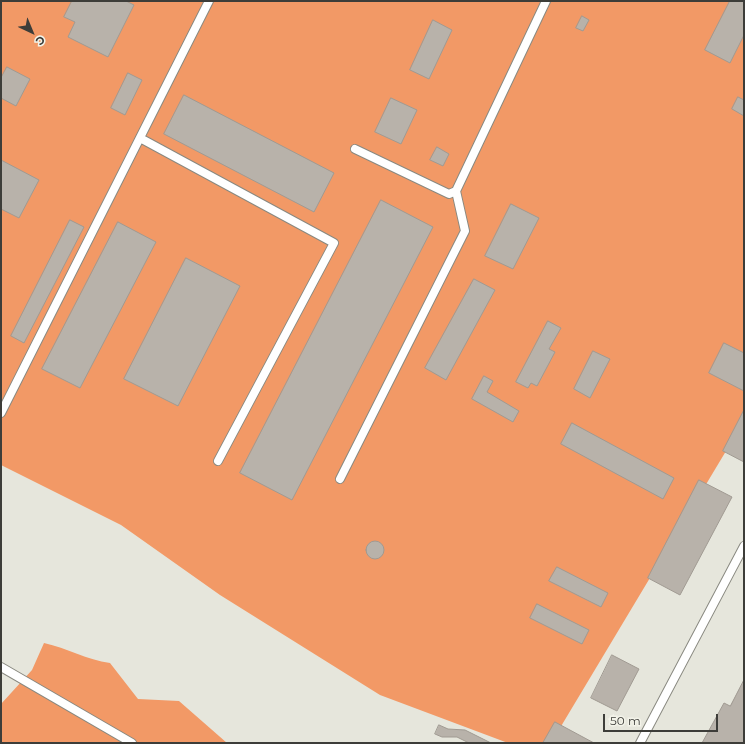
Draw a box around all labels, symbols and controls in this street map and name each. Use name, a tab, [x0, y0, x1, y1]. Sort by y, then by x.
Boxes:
north arrow	[12, 12, 52, 52]
text: С	[33, 33, 48, 48]
scale bar	[605, 706, 720, 732]
text: 50 m	[610, 713, 641, 728]

